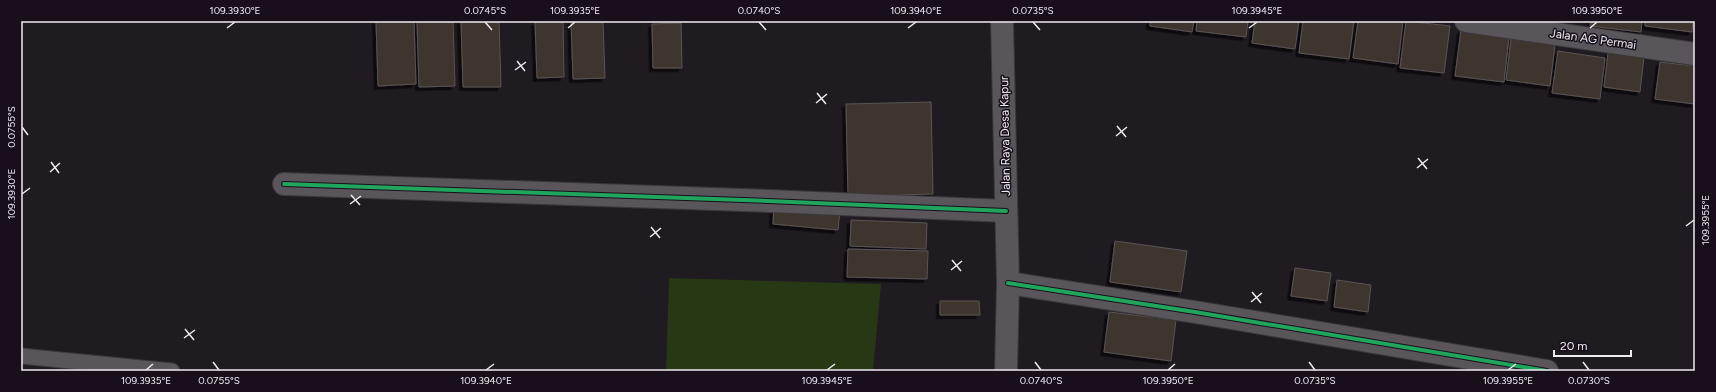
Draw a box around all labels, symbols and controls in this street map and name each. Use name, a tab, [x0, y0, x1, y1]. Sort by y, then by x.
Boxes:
text: 109.3930°E	[210, 4, 260, 17]
text: 0.0745°S	[464, 4, 506, 17]
text: 109.3935°E	[550, 4, 600, 17]
text: 0.0740°S	[738, 4, 780, 17]
text: 109.3940°E	[890, 4, 942, 17]
text: 0.0735°S	[1012, 4, 1054, 17]
text: 109.3945°E	[1232, 4, 1283, 17]
text: 109.3950°E	[1571, 4, 1623, 17]
street label: Jalan AG Permai	[1549, 26, 1637, 52]
street label: Jalan Raya Desa Kapur	[997, 76, 1013, 196]
text: 0.0755°S	[5, 106, 18, 148]
text: 109.3930°E	[5, 169, 18, 219]
text: 109.3955°E	[1699, 195, 1712, 245]
scale bar	[1554, 332, 1631, 358]
text: 20 m	[1560, 339, 1588, 353]
text: 109.3935°E	[121, 374, 171, 387]
text: 0.0755°S	[198, 374, 240, 387]
text: 109.3940°E	[460, 374, 512, 387]
text: 109.3945°E	[802, 374, 853, 387]
text: 0.0740°S	[1020, 374, 1062, 387]
text: 109.3950°E	[1142, 374, 1194, 387]
text: 0.0735°S	[1294, 374, 1336, 387]
text: 109.3955°E	[1483, 374, 1533, 387]
text: 0.0730°S	[1568, 374, 1610, 387]

